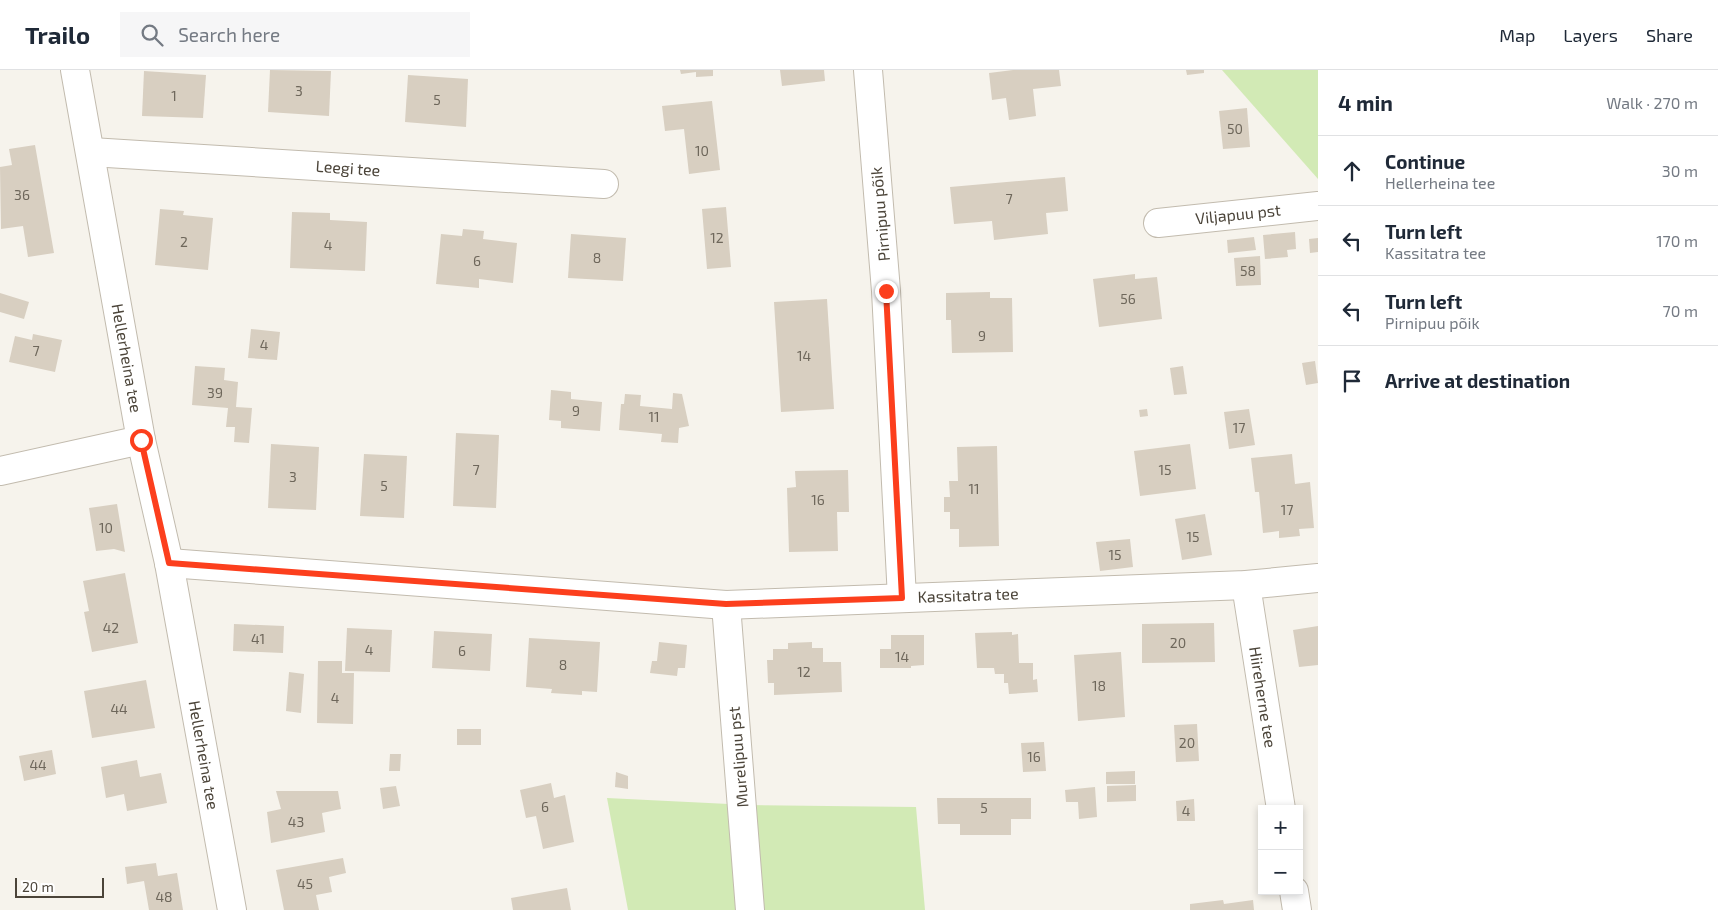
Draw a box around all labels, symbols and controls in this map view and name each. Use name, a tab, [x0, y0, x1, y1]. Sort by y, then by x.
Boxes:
search box	[120, 12, 470, 57]
text: Trailo	[25, 20, 90, 49]
icon: search	[138, 21, 166, 49]
text: Search here	[178, 23, 280, 46]
text: Map	[1499, 24, 1535, 46]
text: Layers	[1563, 24, 1618, 46]
text: Share	[1646, 24, 1693, 46]
house number: 3	[295, 82, 303, 99]
house number: 1	[171, 87, 177, 104]
text: 4 min	[1338, 90, 1393, 115]
house number: 5	[433, 91, 441, 108]
text: Walk · 270 m	[1606, 93, 1698, 112]
house number: 50	[1227, 120, 1243, 137]
house number: 10	[695, 142, 709, 159]
text: Continue	[1385, 150, 1465, 173]
street label: Leegi tee	[315, 156, 381, 179]
icon: ahead	[1338, 157, 1366, 185]
text: 30 m	[1662, 161, 1698, 180]
street label: Pirnipuu põik	[866, 166, 893, 262]
text: Hellerheina tee	[1385, 173, 1495, 192]
house number: 36	[14, 186, 30, 203]
house number: 7	[1005, 190, 1013, 207]
street label: Viljapuu pst	[1194, 200, 1282, 228]
text: Turn left	[1385, 220, 1462, 243]
icon: left	[1338, 227, 1366, 255]
house number: 12	[710, 229, 724, 246]
text: 170 m	[1656, 231, 1698, 250]
house number: 2	[180, 233, 188, 250]
house number: 4	[324, 236, 332, 253]
text: Kassitatra tee	[1385, 243, 1486, 262]
house number: 8	[593, 249, 601, 266]
house number: 6	[473, 252, 481, 269]
house number: 58	[1240, 262, 1256, 279]
route end	[875, 280, 898, 303]
house number: 56	[1120, 290, 1136, 307]
text: Turn left	[1385, 290, 1462, 313]
icon: left	[1338, 297, 1366, 325]
text: 70 m	[1663, 301, 1698, 320]
street label: Hellerheina tee	[109, 302, 146, 414]
text: Pirnipuu põik	[1385, 313, 1480, 332]
house number: 9	[978, 327, 986, 344]
house number: 4	[260, 336, 268, 353]
house number: 7	[32, 342, 40, 359]
house number: 14	[797, 347, 811, 364]
icon: arrive	[1338, 367, 1366, 395]
text: Arrive at destination	[1385, 369, 1570, 392]
house number: 39	[207, 384, 223, 401]
house number: 9	[572, 402, 580, 419]
house number: 11	[648, 408, 660, 425]
house number: 17	[1233, 419, 1245, 436]
route start	[130, 429, 153, 452]
house number: 7	[472, 461, 480, 478]
house number: 15	[1158, 461, 1172, 478]
house number: 3	[289, 468, 297, 485]
house number: 5	[380, 477, 388, 494]
house number: 11	[968, 480, 980, 497]
house number: 16	[811, 491, 825, 508]
house number: 17	[1281, 501, 1293, 518]
house number: 10	[99, 519, 113, 536]
house number: 15	[1186, 528, 1200, 545]
house number: 15	[1108, 546, 1122, 563]
street label: Kassitatra tee	[917, 583, 1019, 606]
house number: 42	[103, 619, 119, 636]
house number: 41	[251, 630, 265, 647]
house number: 20	[1170, 634, 1186, 651]
house number: 4	[365, 641, 373, 658]
house number: 6	[458, 642, 466, 659]
street label: Hiireherne tee	[1246, 645, 1281, 749]
house number: 14	[895, 648, 909, 665]
house number: 8	[559, 656, 567, 673]
house number: 12	[797, 663, 811, 680]
house number: 18	[1092, 677, 1106, 694]
house number: 4	[331, 689, 339, 706]
street label: Hellerheina tee	[186, 699, 223, 811]
house number: 44	[110, 700, 128, 717]
street label: Murelipuu pst	[724, 706, 751, 808]
house number: 20	[1179, 734, 1195, 751]
house number: 16	[1027, 748, 1041, 765]
house number: 44	[29, 756, 47, 773]
house number: 6	[541, 798, 549, 815]
house number: 5	[980, 799, 988, 816]
house number: 4	[1182, 802, 1190, 819]
map controls	[1258, 805, 1303, 895]
button: +	[1258, 805, 1303, 850]
house number: 43	[288, 813, 304, 830]
button: −	[1258, 850, 1303, 895]
scale bar	[15, 875, 104, 898]
house number: 45	[297, 875, 313, 892]
text: 20 m	[22, 878, 54, 895]
house number: 48	[155, 888, 173, 905]

